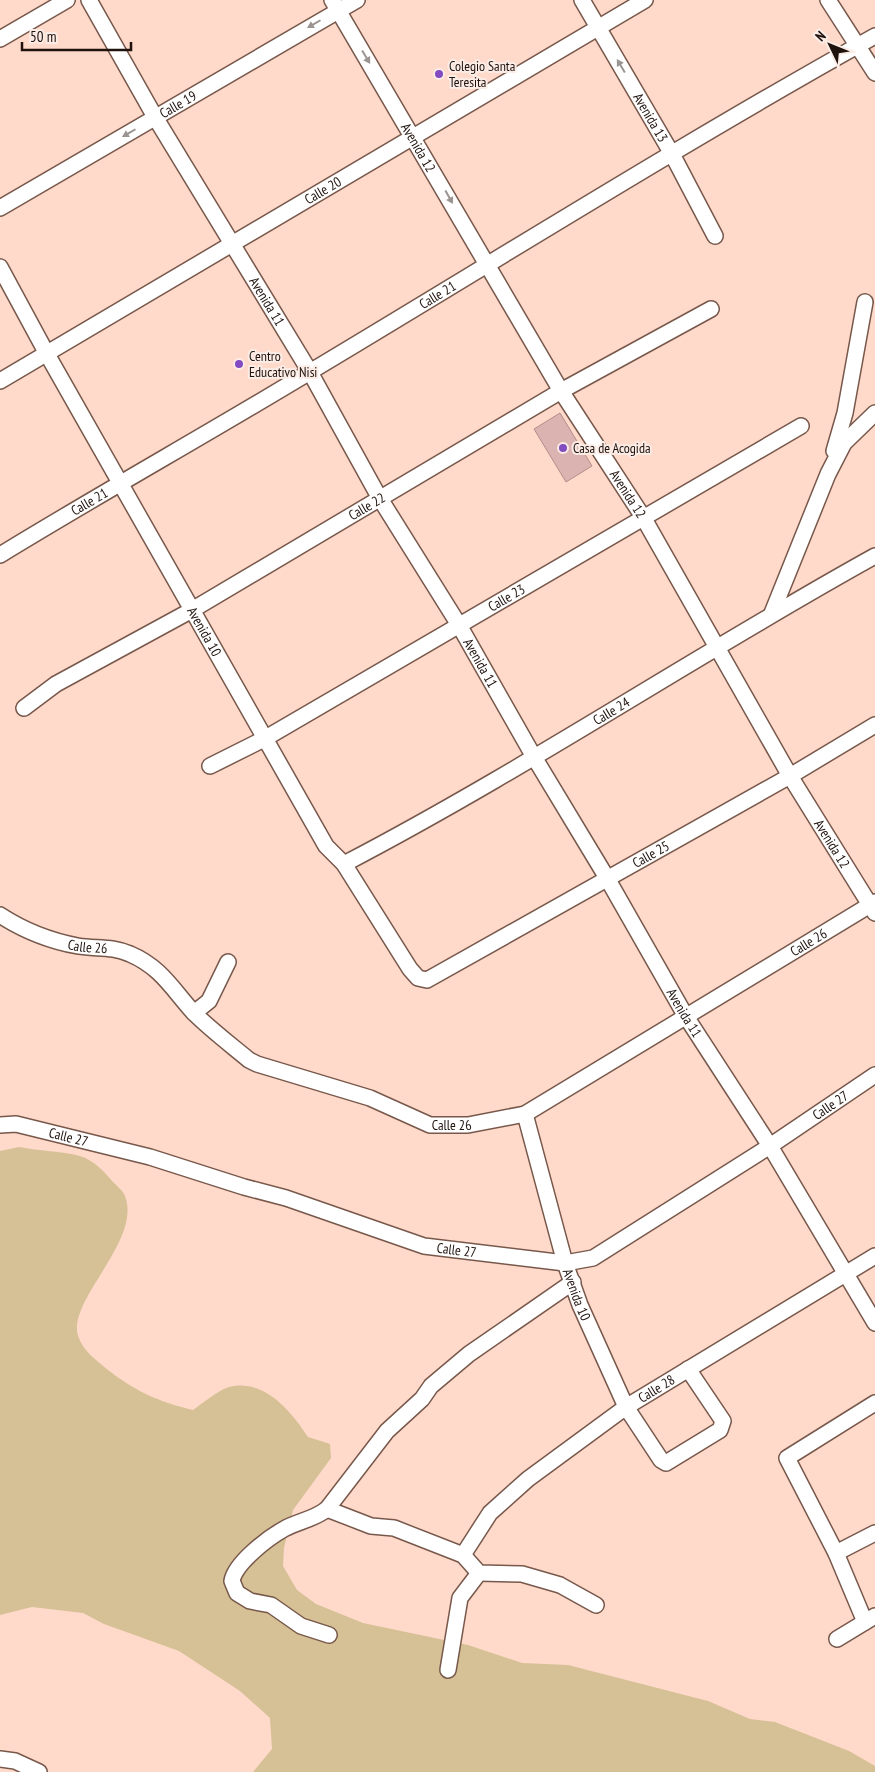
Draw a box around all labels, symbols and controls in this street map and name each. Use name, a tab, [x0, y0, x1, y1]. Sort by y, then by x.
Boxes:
scale bar	[22, 20, 131, 52]
one-way arrow	[308, 20, 321, 29]
north arrow	[805, 20, 855, 70]
text: 50 m	[30, 27, 56, 46]
text: N	[811, 27, 830, 45]
one-way arrow	[362, 50, 371, 63]
place label: Colegio Santa Teresita	[449, 57, 515, 91]
one-way arrow	[616, 60, 625, 73]
marker: Colegio Santa Teresita	[433, 68, 445, 80]
street label: Calle 19	[156, 87, 200, 122]
street label: Avenida 13	[629, 90, 672, 145]
street label: Avenida 12	[397, 120, 440, 175]
one-way arrow	[122, 128, 135, 137]
street label: Calle 20	[301, 172, 345, 208]
one-way arrow	[444, 190, 453, 204]
street label: Avenida 11	[245, 274, 289, 329]
street label: Calle 21	[416, 277, 459, 313]
place label: Centro Educativo Nisi	[249, 347, 317, 381]
marker: Centro Educativo Nisi	[233, 358, 245, 370]
place label: Casa de Acogida	[573, 439, 651, 457]
marker: Casa de Acogida	[557, 442, 569, 454]
street label: Avenida 12	[606, 466, 650, 521]
street label: Calle 21	[68, 484, 111, 519]
street label: Calle 22	[345, 488, 388, 524]
street label: Calle 23	[485, 580, 528, 615]
street label: Avenida 10	[183, 604, 226, 659]
street label: Avenida 11	[459, 635, 502, 691]
street label: Calle 24	[590, 693, 634, 729]
street label: Avenida 12	[810, 816, 854, 871]
street label: Calle 25	[629, 837, 673, 872]
street label: Calle 26	[787, 924, 830, 960]
street label: Calle 26	[66, 935, 108, 957]
street label: Avenida 11	[663, 985, 706, 1041]
street label: Calle 27	[809, 1087, 852, 1124]
street label: Calle 26	[432, 1116, 473, 1134]
street label: Calle 27	[47, 1123, 90, 1150]
street label: Calle 27	[436, 1239, 477, 1261]
street label: Avenida 10	[559, 1266, 595, 1323]
street label: Calle 28	[635, 1371, 678, 1407]

